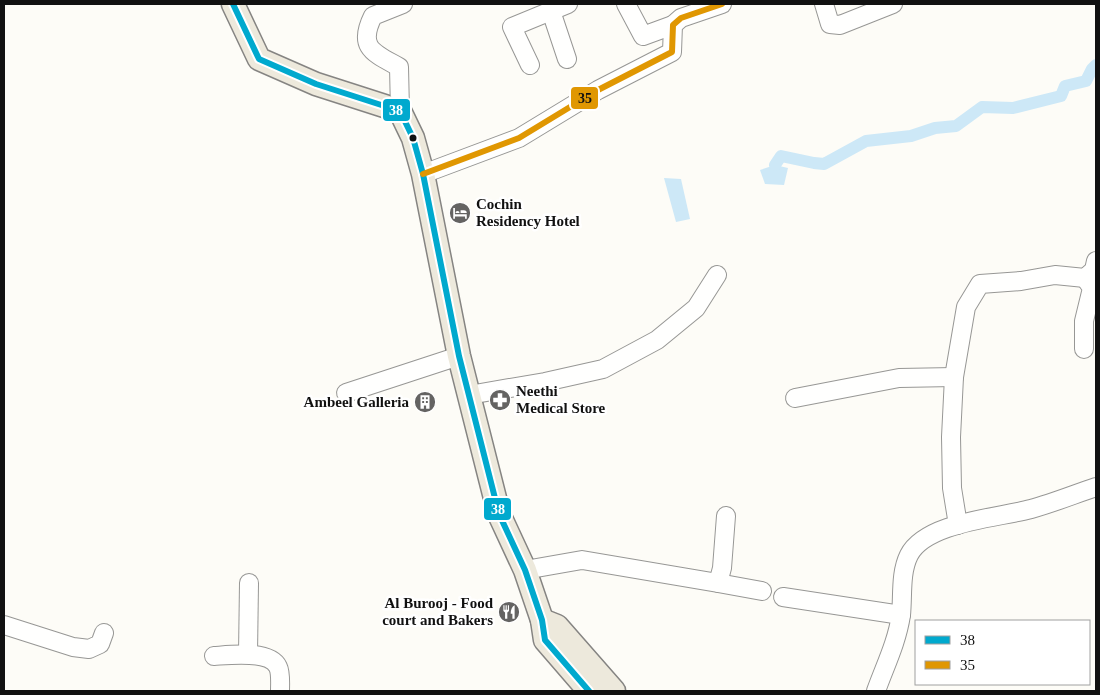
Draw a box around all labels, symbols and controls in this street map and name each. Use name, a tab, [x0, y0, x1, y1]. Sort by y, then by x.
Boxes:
line badge: 35	[570, 86, 599, 110]
text: 35	[578, 91, 592, 106]
line badge: 38	[382, 98, 411, 122]
text: 38	[389, 103, 403, 118]
unlabelled marker	[408, 133, 418, 143]
place label: Cochin Residency Hotel	[476, 196, 580, 229]
hotel icon: Cochin Residency Hotel	[448, 201, 472, 225]
place label: Neethi Medical Store	[516, 383, 606, 416]
pharmacy icon: Neethi Medical Store	[488, 388, 512, 412]
building icon: Ambeel Galleria	[413, 390, 437, 414]
place label: Ambeel Galleria	[304, 394, 409, 410]
line badge: 38	[483, 497, 512, 521]
text: 38	[491, 502, 505, 517]
place label: Al Burooj - Food court and Bakers	[382, 595, 494, 628]
restaurant icon: Al Burooj - Food court and Bakers	[497, 600, 521, 624]
legend	[915, 620, 1090, 685]
text: 38	[960, 632, 975, 648]
text: 35	[960, 657, 975, 673]

